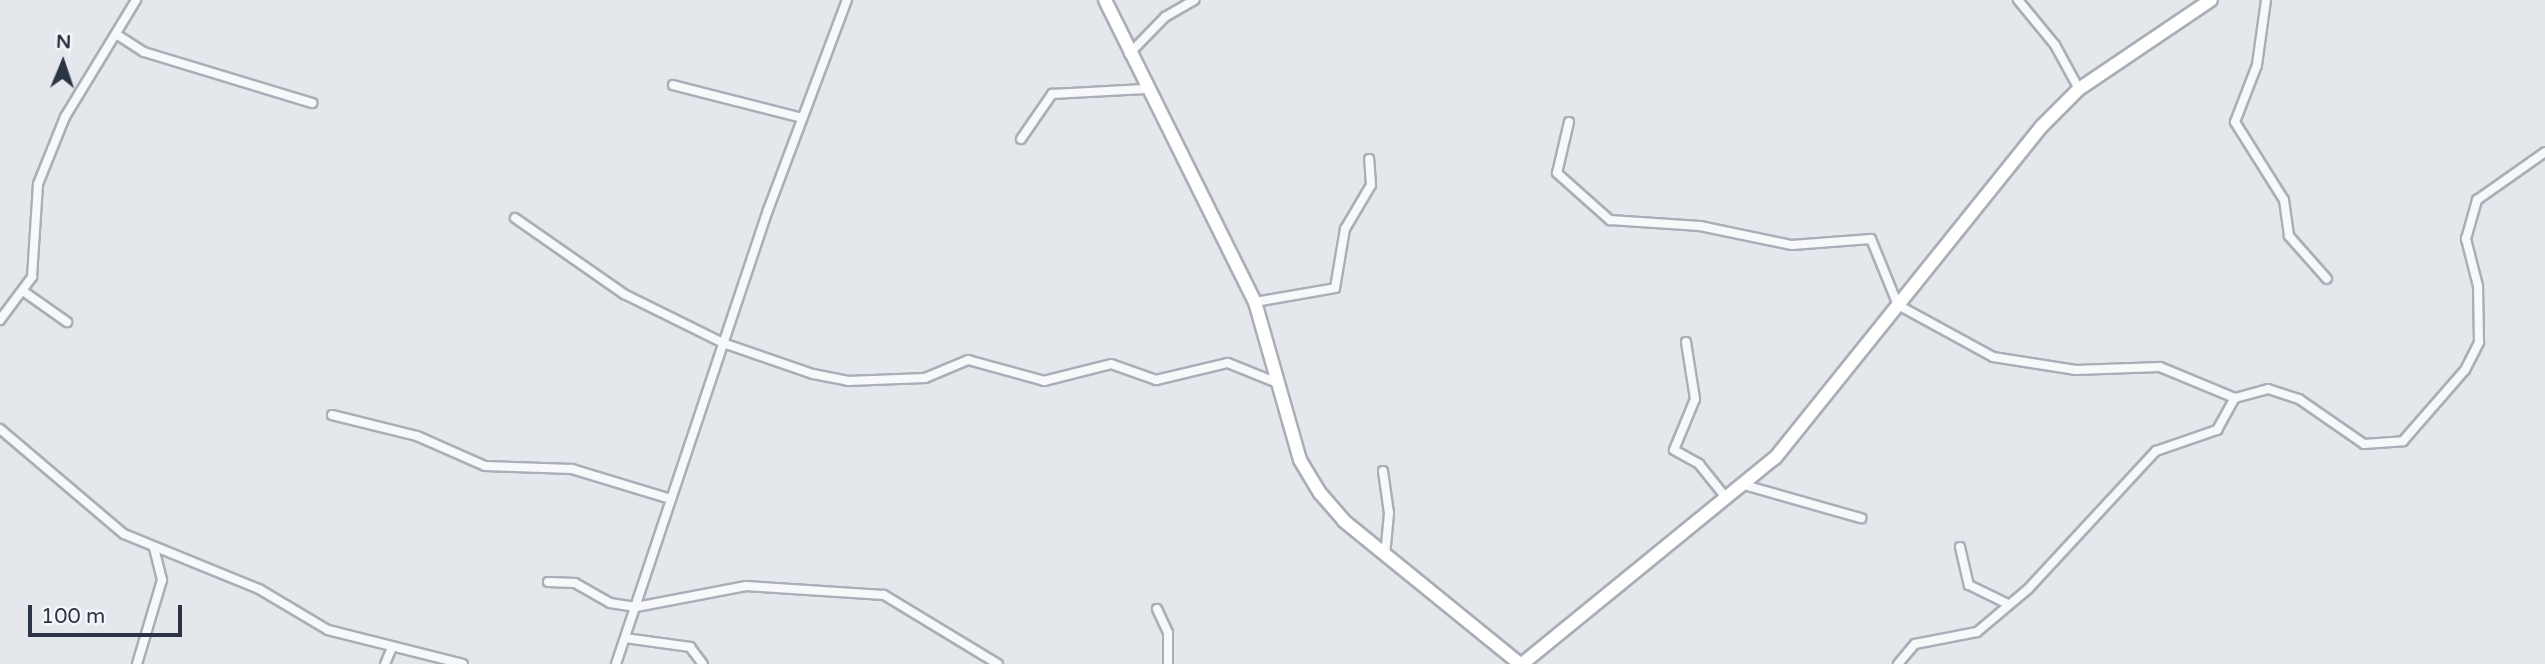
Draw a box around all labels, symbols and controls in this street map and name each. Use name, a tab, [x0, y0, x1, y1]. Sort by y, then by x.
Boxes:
north arrow	[28, 28, 98, 98]
text: N	[56, 31, 72, 53]
scale bar	[32, 590, 186, 634]
text: 100 m	[41, 604, 105, 629]

